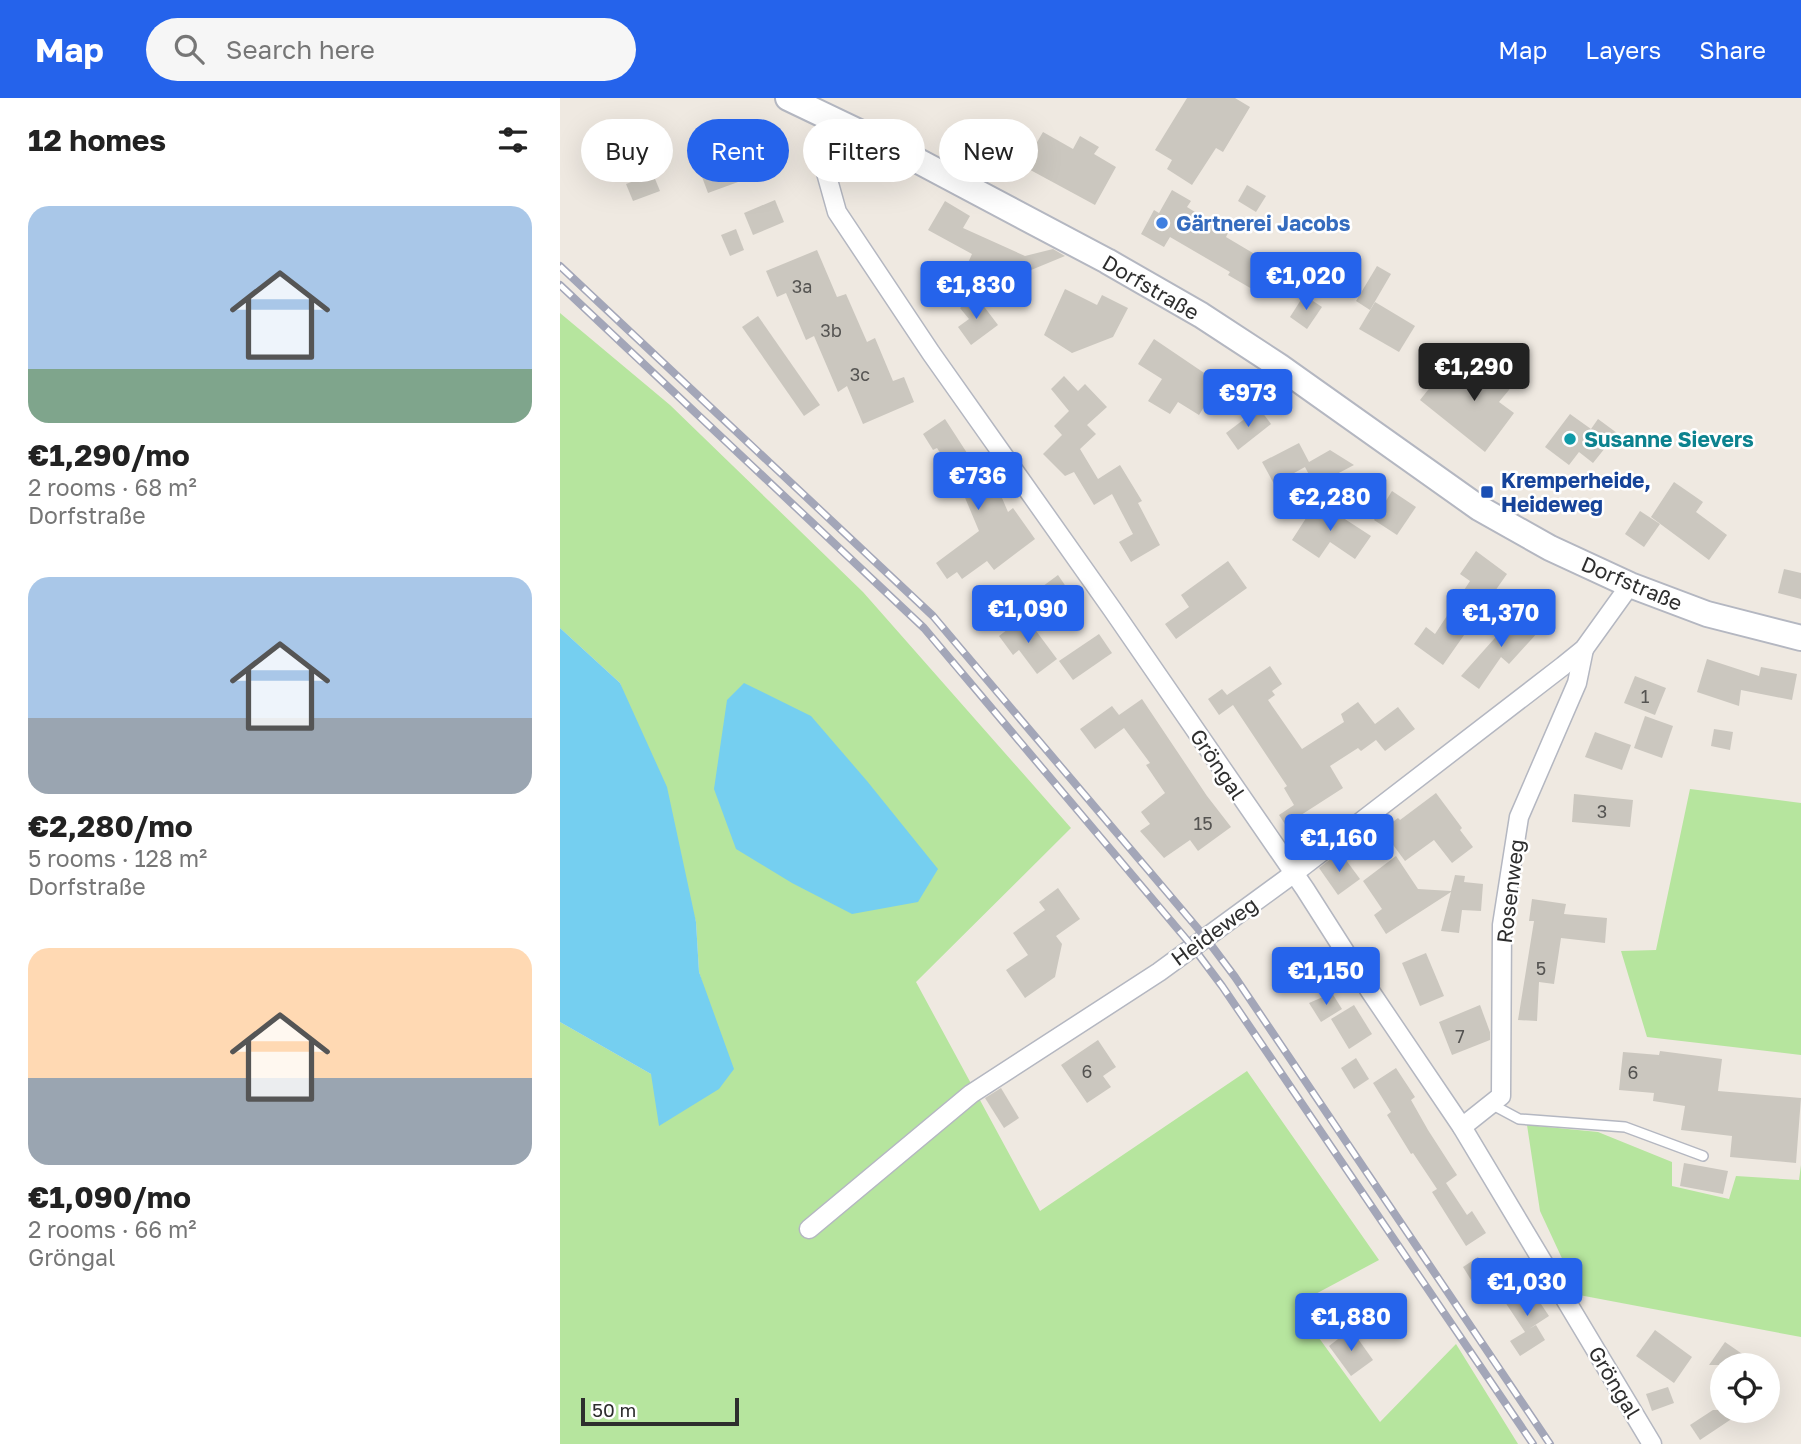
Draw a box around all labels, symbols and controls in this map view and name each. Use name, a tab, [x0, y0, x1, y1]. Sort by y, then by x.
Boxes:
search box	[146, 18, 636, 81]
text: Map	[35, 30, 104, 69]
icon: search	[170, 30, 208, 68]
text: Search here	[226, 34, 375, 65]
text: Map	[1498, 35, 1547, 64]
text: Layers	[1585, 35, 1661, 64]
text: Share	[1699, 35, 1766, 64]
chip: Buy	[581, 119, 673, 182]
chip: Rent	[687, 119, 789, 182]
chip: Filters	[803, 119, 925, 182]
chip: New	[939, 119, 1038, 182]
icon: filters	[494, 121, 532, 159]
text: 12 homes	[28, 122, 166, 158]
place label: Gärtnerei Jacobs	[1176, 210, 1351, 236]
marker: Gärtnerei Jacobs	[1154, 215, 1170, 231]
street label: Dorfstraße	[1098, 249, 1204, 325]
icon: home	[217, 252, 343, 378]
pin: €1,020	[1249, 252, 1363, 312]
text: €1,020	[1266, 261, 1346, 289]
pin: €1,830	[919, 262, 1033, 321]
text: €1,830	[936, 270, 1016, 298]
house number: 3a	[792, 275, 812, 297]
house number: 3b	[820, 319, 842, 341]
pin: €1,290	[1417, 344, 1531, 403]
text: €1,290	[1434, 352, 1514, 380]
house number: 3c	[850, 363, 870, 385]
pin: €973	[1207, 370, 1289, 429]
text: €973	[1219, 378, 1277, 406]
place label: Susanne Sievers	[1584, 426, 1754, 452]
marker: Susanne Sievers	[1562, 431, 1578, 447]
text: €1,290/mo	[28, 437, 190, 473]
pin: €736	[937, 452, 1019, 512]
text: €736	[949, 461, 1007, 489]
place label: Kremperheide, Heideweg	[1501, 467, 1651, 517]
text: 2 rooms · 68 m²	[28, 473, 197, 501]
pin: €2,280	[1273, 474, 1387, 533]
text: €2,280	[1289, 482, 1371, 510]
marker: Kremperheide, Heideweg	[1479, 484, 1495, 500]
text: Dorfstraße	[28, 501, 146, 529]
street label: Dorfstraße	[1578, 550, 1686, 616]
pin: €1,090	[971, 586, 1085, 645]
pin: €1,370	[1444, 589, 1558, 649]
text: €1,090	[988, 594, 1068, 622]
text: €1,370	[1463, 598, 1539, 626]
icon: home	[217, 623, 343, 749]
house number: 1	[1641, 685, 1650, 707]
street label: Gröngal	[1185, 724, 1251, 804]
house number: 3	[1597, 800, 1607, 822]
text: €2,280/mo	[28, 808, 193, 844]
house number: 15	[1193, 812, 1213, 834]
pin: €1,160	[1282, 814, 1396, 874]
text: €1,160	[1301, 823, 1377, 851]
street label: Rosenweg	[1491, 838, 1529, 944]
text: 5 rooms · 128 m²	[28, 844, 207, 872]
text: Dorfstraße	[28, 872, 146, 900]
street label: Heideweg	[1166, 891, 1262, 971]
pin: €1,150	[1269, 948, 1383, 1007]
text: €1,150	[1288, 956, 1364, 984]
house number: 5	[1536, 957, 1546, 979]
icon: home	[217, 994, 343, 1120]
house number: 7	[1455, 1025, 1465, 1047]
house number: 6	[1082, 1060, 1092, 1082]
house number: 6	[1628, 1061, 1638, 1083]
text: €1,090/mo	[28, 1179, 191, 1215]
text: 2 rooms · 66 m²	[28, 1215, 197, 1243]
text: Gröngal	[28, 1243, 115, 1271]
pin: €1,030	[1470, 1258, 1584, 1318]
text: €1,030	[1487, 1267, 1567, 1295]
pin: €1,880	[1294, 1294, 1408, 1353]
text: €1,880	[1311, 1302, 1391, 1330]
street label: Gröngal	[1583, 1341, 1647, 1423]
map controls	[1710, 1353, 1780, 1423]
button: locate	[1710, 1353, 1780, 1423]
scale bar	[581, 1395, 738, 1427]
text: 50 m	[592, 1398, 636, 1421]

